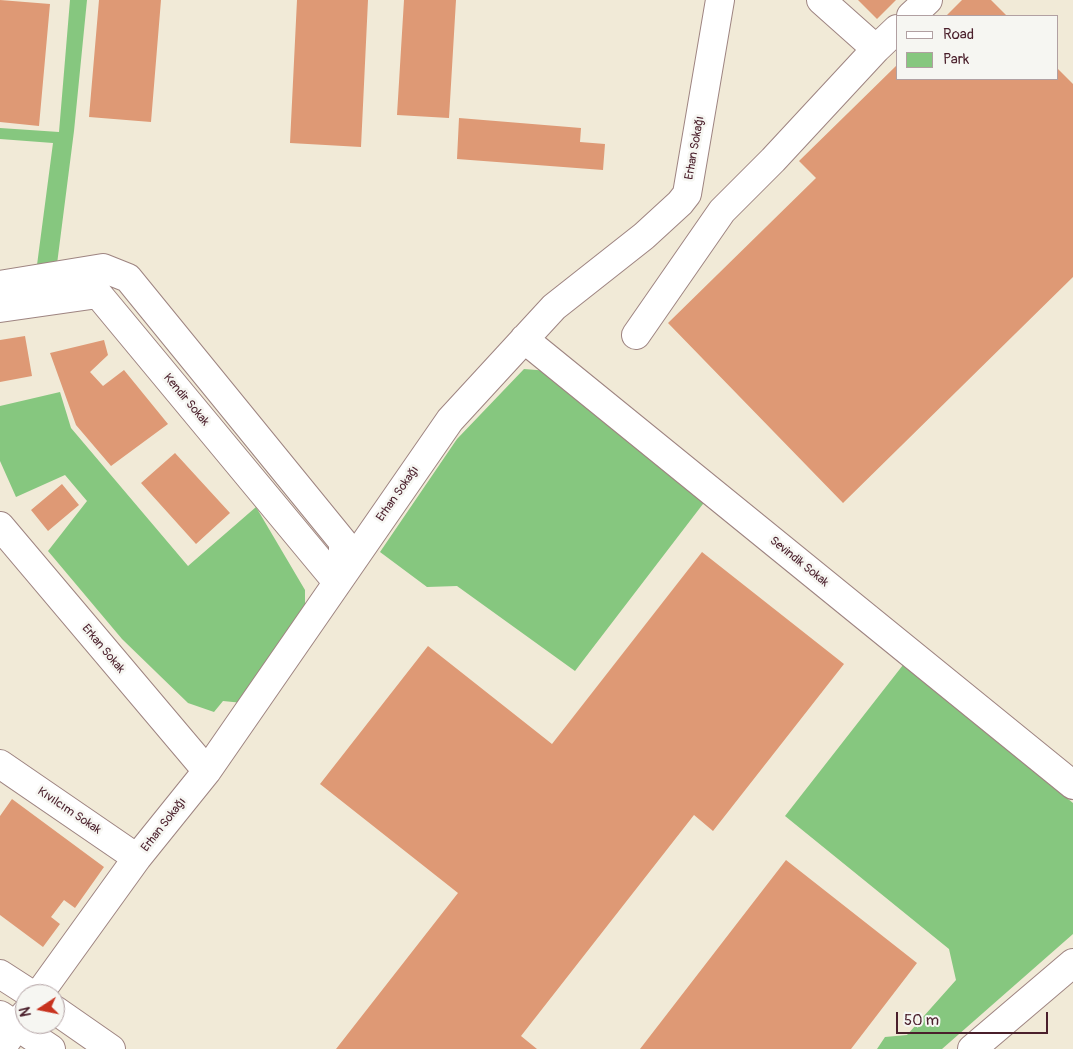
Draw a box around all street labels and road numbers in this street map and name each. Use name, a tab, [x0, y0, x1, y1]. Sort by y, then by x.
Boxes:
street label: Erhan Sokağı	[682, 115, 708, 181]
street label: Kendir Sokak	[160, 371, 212, 429]
street label: Erhan Sokağı	[374, 464, 422, 524]
street label: Sevindik Sokak	[767, 534, 831, 590]
street label: Erkan Sokak	[78, 622, 128, 676]
street label: Kıvılcım Sokak	[34, 784, 104, 838]
street label: Erhan Sokağı	[139, 795, 189, 855]

